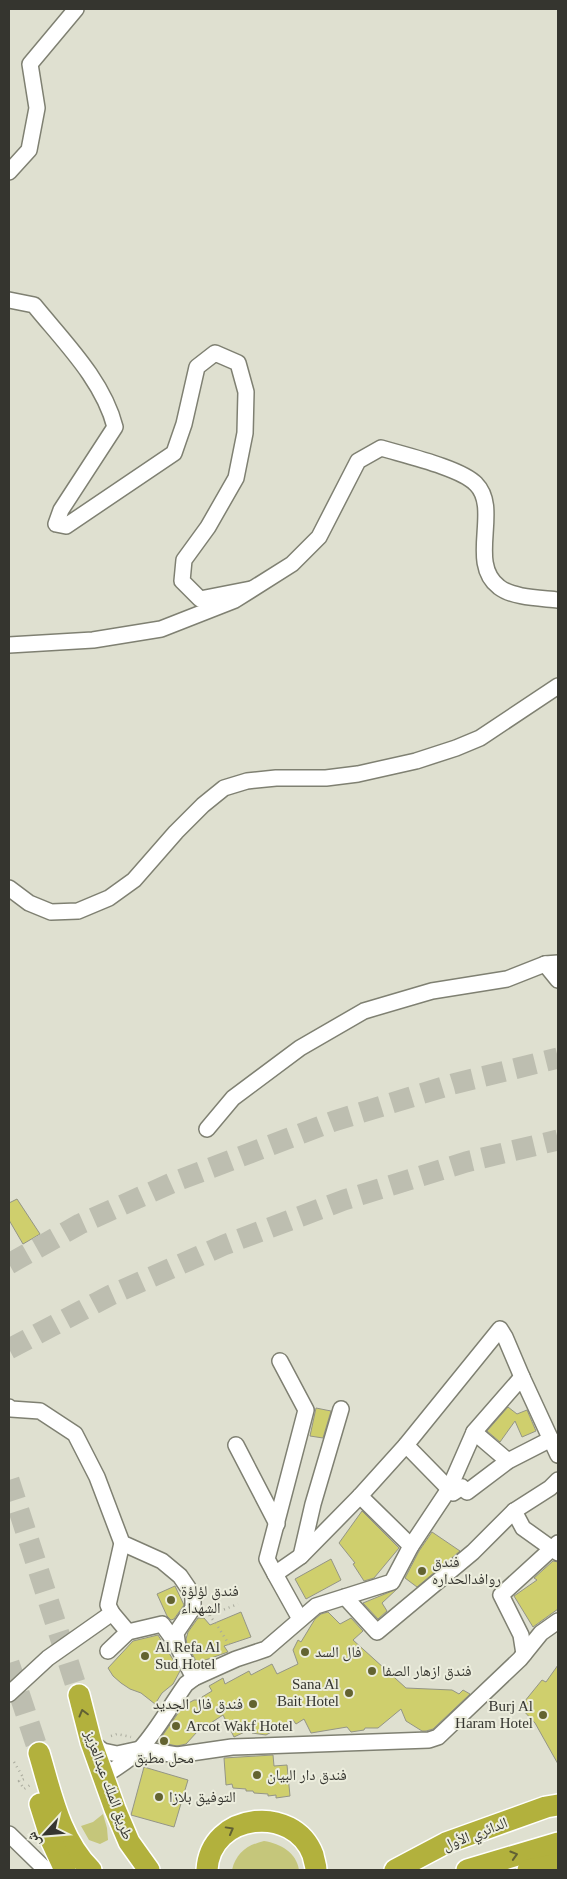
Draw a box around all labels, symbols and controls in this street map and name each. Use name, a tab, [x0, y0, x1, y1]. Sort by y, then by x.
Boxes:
place label: فندق روافدالحدارہ	[432, 1554, 501, 1588]
marker: فندق روافدالحدارہ	[416, 1565, 428, 1577]
place label: فندق لؤلؤة الشهداء	[181, 1583, 239, 1617]
marker: فندق لؤلؤة الشهداء	[165, 1594, 177, 1606]
place label: Al Refa Al Sud Hotel	[155, 1639, 220, 1672]
place label: فال السد	[315, 1644, 362, 1662]
marker: فال السد	[299, 1646, 311, 1658]
marker: Al Refa Al Sud Hotel	[139, 1650, 151, 1662]
place label: فندق ازهار الصفا	[382, 1663, 472, 1681]
marker: فندق ازهار الصفا	[366, 1665, 378, 1677]
place label: Sana Al Bait Hotel	[277, 1676, 339, 1709]
marker: Sana Al Bait Hotel	[343, 1687, 355, 1699]
place label: فندق فال الجديد	[153, 1696, 243, 1714]
marker: فندق فال الجديد	[247, 1698, 259, 1710]
place label: Burj Al Haram Hotel	[455, 1698, 533, 1731]
marker: Burj Al Haram Hotel	[537, 1709, 549, 1721]
one-way arrow	[79, 1710, 89, 1718]
place label: Arcot Wakf Hotel	[186, 1718, 293, 1734]
marker: Arcot Wakf Hotel	[170, 1720, 182, 1732]
street label: طريق الملك عبدالعزيز	[80, 1727, 136, 1843]
marker: محل مطبق	[158, 1735, 170, 1747]
place label: محل مطبق	[134, 1750, 194, 1768]
place label: فندق دار البيان	[267, 1767, 347, 1785]
marker: فندق دار البيان	[251, 1769, 263, 1781]
place label: التوفيق بلازا	[169, 1789, 236, 1807]
marker: التوفيق بلازا	[153, 1791, 165, 1803]
north arrow	[20, 1809, 70, 1859]
street label: الدائري الأول	[440, 1814, 511, 1857]
one-way arrow	[225, 1826, 234, 1836]
text: ش	[24, 1829, 45, 1849]
one-way arrow	[510, 1851, 518, 1861]

